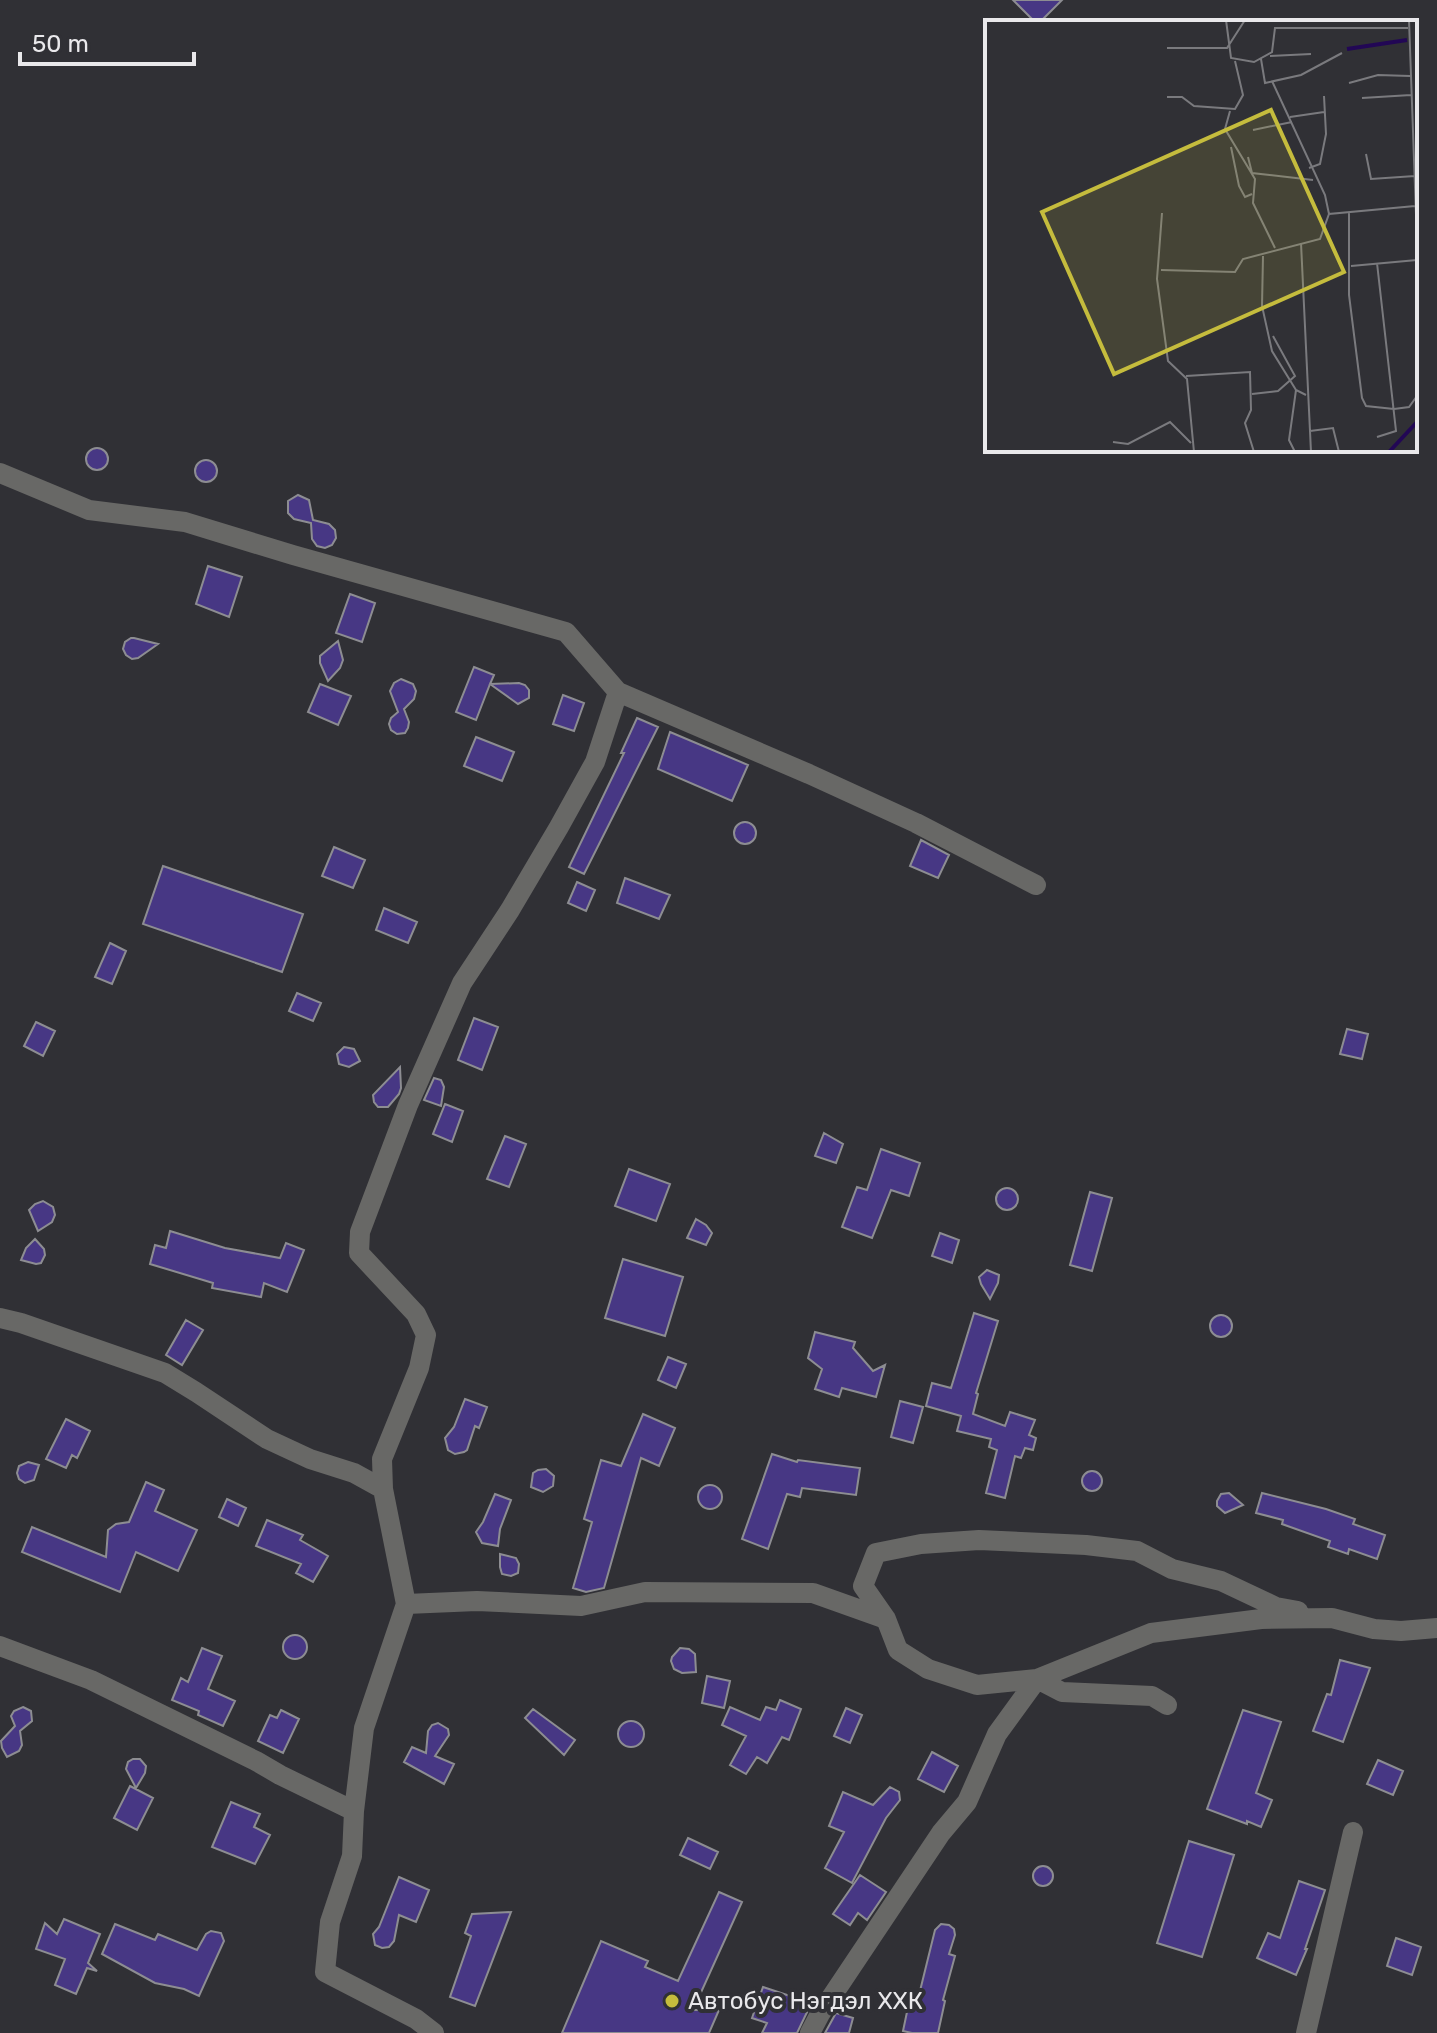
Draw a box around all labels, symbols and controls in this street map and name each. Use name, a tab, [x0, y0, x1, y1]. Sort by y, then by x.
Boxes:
scale bar	[20, 16, 194, 66]
inset map	[985, 20, 1417, 452]
text: 50 m	[32, 30, 89, 58]
place label: Автобус Нэгдэл ХХК	[688, 1987, 923, 2015]
marker: Автобус Нэгдэл ХХК	[663, 1992, 681, 2010]

